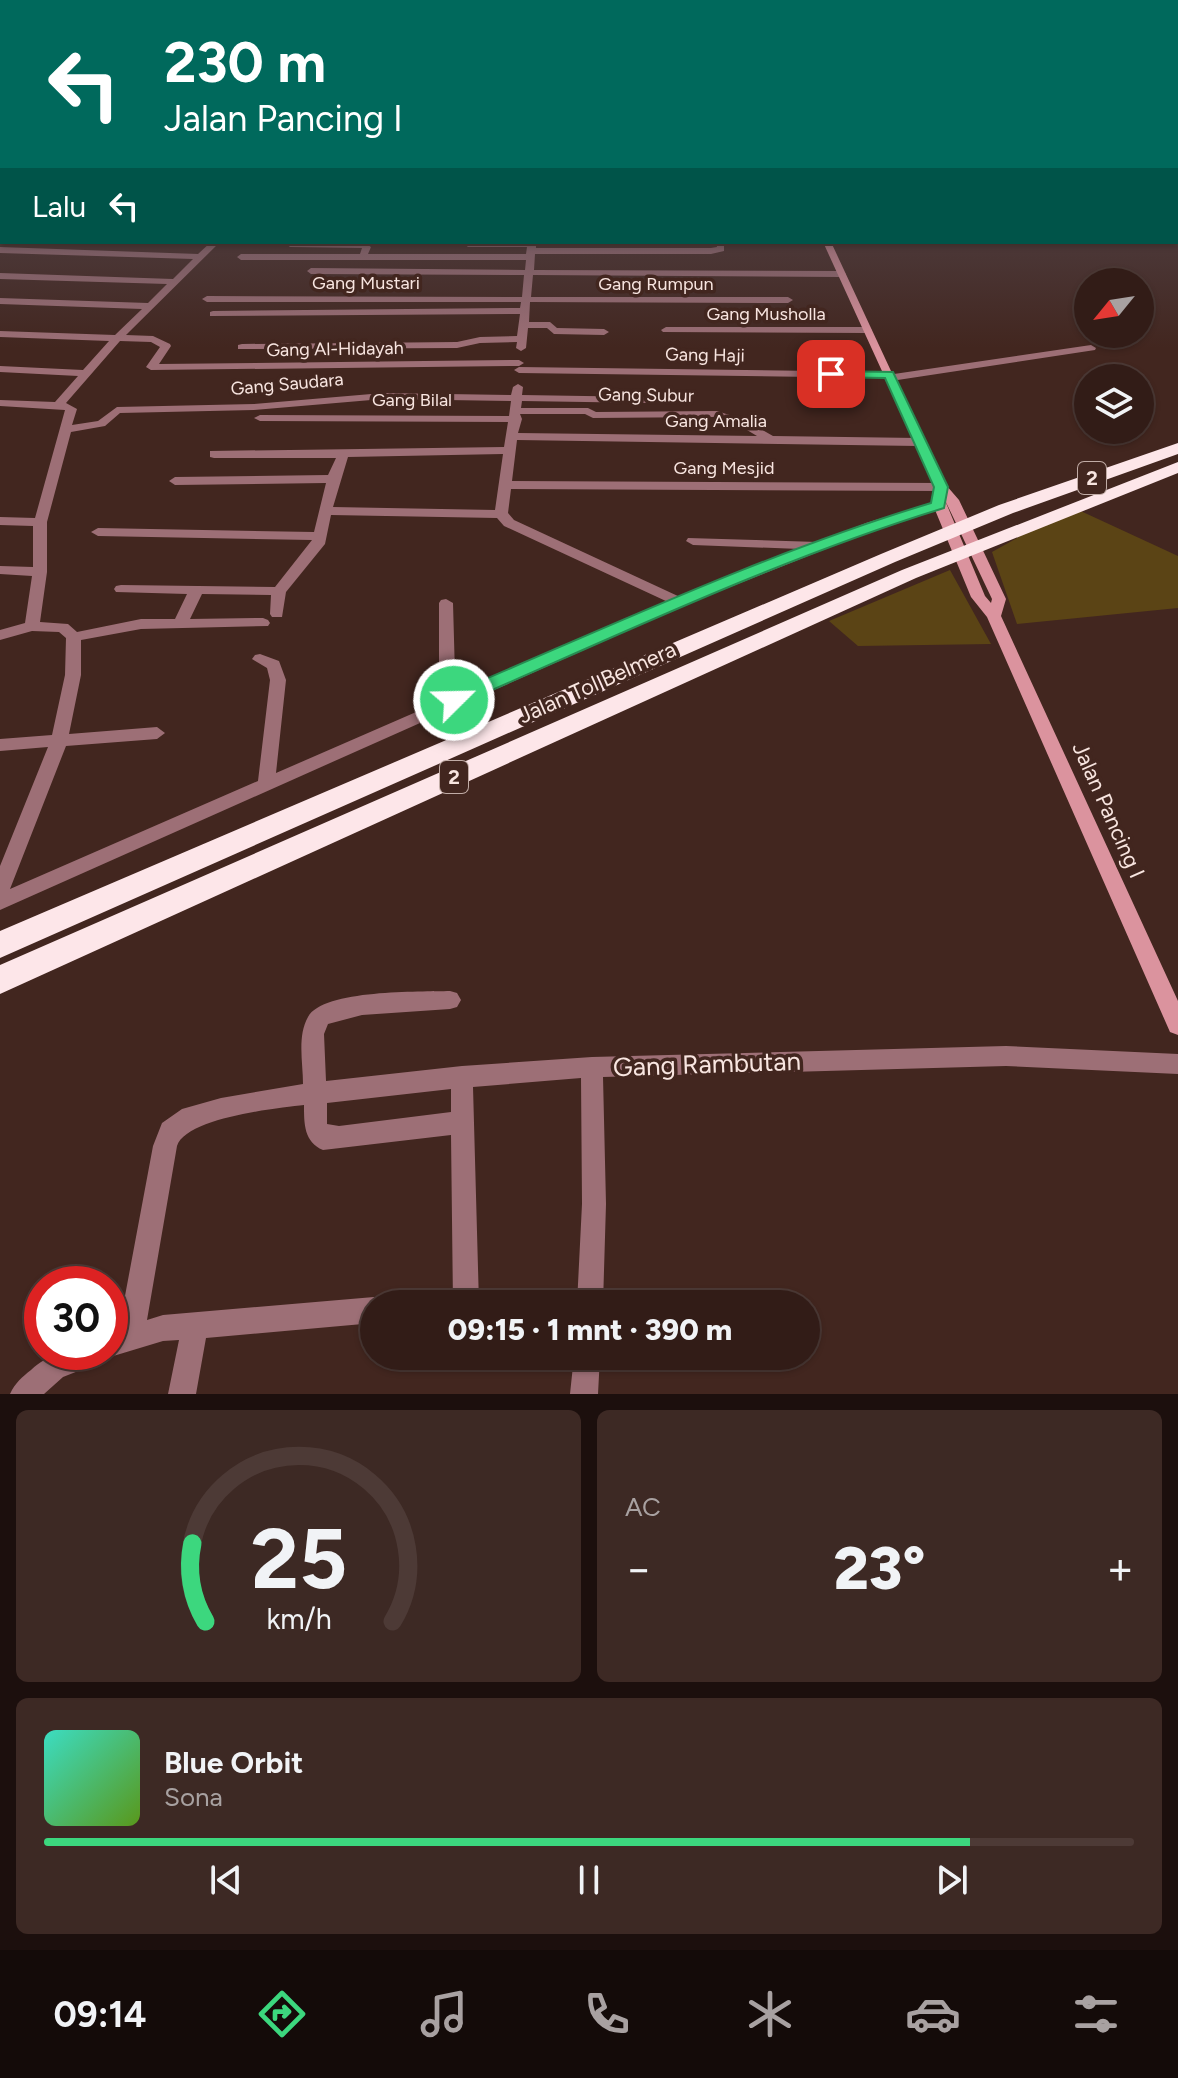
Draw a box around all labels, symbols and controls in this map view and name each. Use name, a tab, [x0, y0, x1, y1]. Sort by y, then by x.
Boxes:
text: 230 m	[164, 29, 326, 96]
icon: left	[32, 32, 136, 136]
text: Jalan Pancing I	[164, 97, 403, 140]
icon: left	[102, 184, 146, 228]
text: Lalu	[32, 188, 86, 225]
north arrow	[1074, 268, 1154, 348]
map controls	[1074, 268, 1154, 444]
street label: Gang Mustari	[312, 272, 420, 294]
street label: Gang Rumpun	[598, 273, 714, 295]
street label: Gang Musholla	[706, 303, 826, 325]
street label: Gang Al-Hidayah	[266, 337, 404, 361]
pin	[797, 340, 865, 408]
street label: Gang Haji	[665, 343, 745, 367]
icon: arrive	[809, 352, 853, 396]
button: layers	[1074, 364, 1154, 444]
street label: Gang Saudara	[230, 368, 344, 400]
street label: Gang Subur	[598, 383, 694, 407]
street label: Gang Bilal	[372, 389, 452, 411]
street label: Gang Amalia	[665, 410, 767, 432]
street label: Gang Mesjid	[674, 457, 774, 479]
road number: 2	[1078, 462, 1106, 494]
street label: Jalan Tol Belmera	[514, 636, 680, 729]
position arrow	[412, 658, 496, 742]
street label: Jalan Pancing I	[1067, 738, 1151, 882]
road number: 2	[440, 761, 468, 793]
street label: Gang Rambutan	[612, 1045, 802, 1083]
speed limit sign: 30	[24, 1266, 128, 1370]
text: 09:15 · 1 mnt · 390 m	[448, 1311, 732, 1348]
text: AC	[625, 1491, 661, 1523]
text: 25	[250, 1509, 347, 1609]
text: 23°	[834, 1532, 925, 1604]
text: −	[625, 1542, 652, 1595]
text: +	[1107, 1542, 1134, 1595]
text: km/h	[266, 1602, 331, 1636]
text: Blue Orbit	[164, 1744, 303, 1781]
text: Sona	[164, 1781, 223, 1813]
icon: previous	[204, 1858, 248, 1902]
icon: pause	[567, 1858, 611, 1902]
icon: next	[930, 1858, 974, 1902]
icon: directions	[254, 1986, 310, 2042]
icon: music	[416, 1986, 472, 2042]
icon: phone	[579, 1986, 635, 2042]
icon: climate	[742, 1986, 798, 2042]
icon: car	[905, 1986, 961, 2042]
icon: filters	[1068, 1986, 1124, 2042]
text: 09:14	[53, 1993, 147, 2036]

